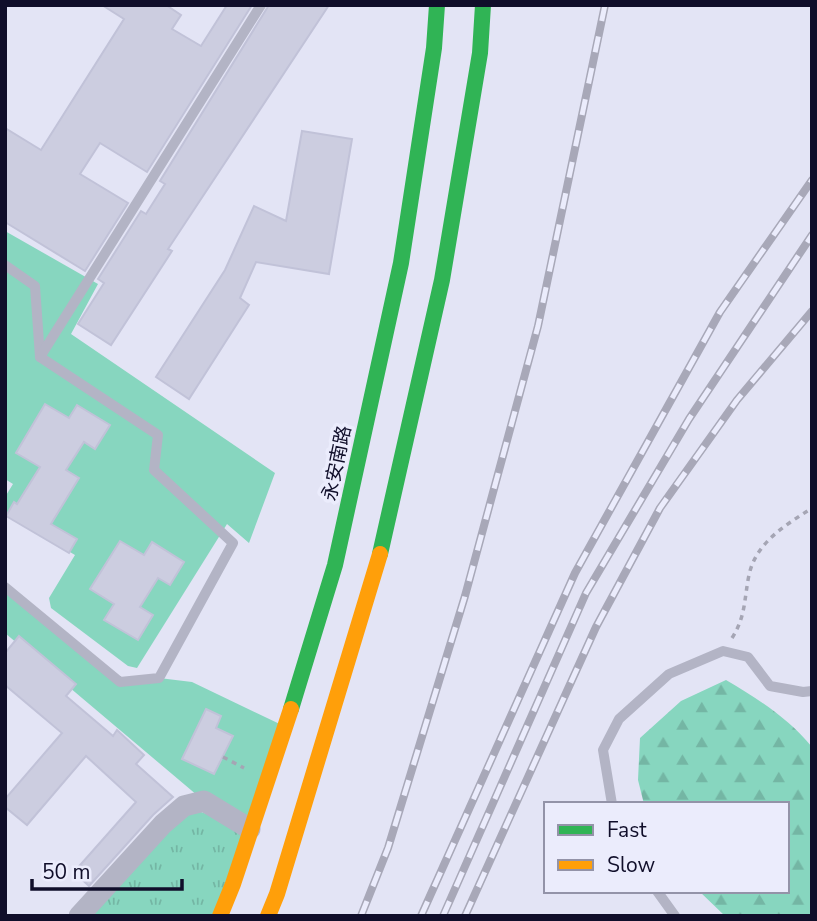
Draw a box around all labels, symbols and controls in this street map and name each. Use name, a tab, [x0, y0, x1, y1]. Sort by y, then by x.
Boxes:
street label: 永安南路	[316, 423, 358, 503]
legend	[544, 802, 789, 893]
text: Fast	[607, 816, 647, 844]
scale bar	[32, 848, 182, 892]
text: Slow	[607, 851, 656, 879]
text: 50 m	[42, 858, 91, 886]

